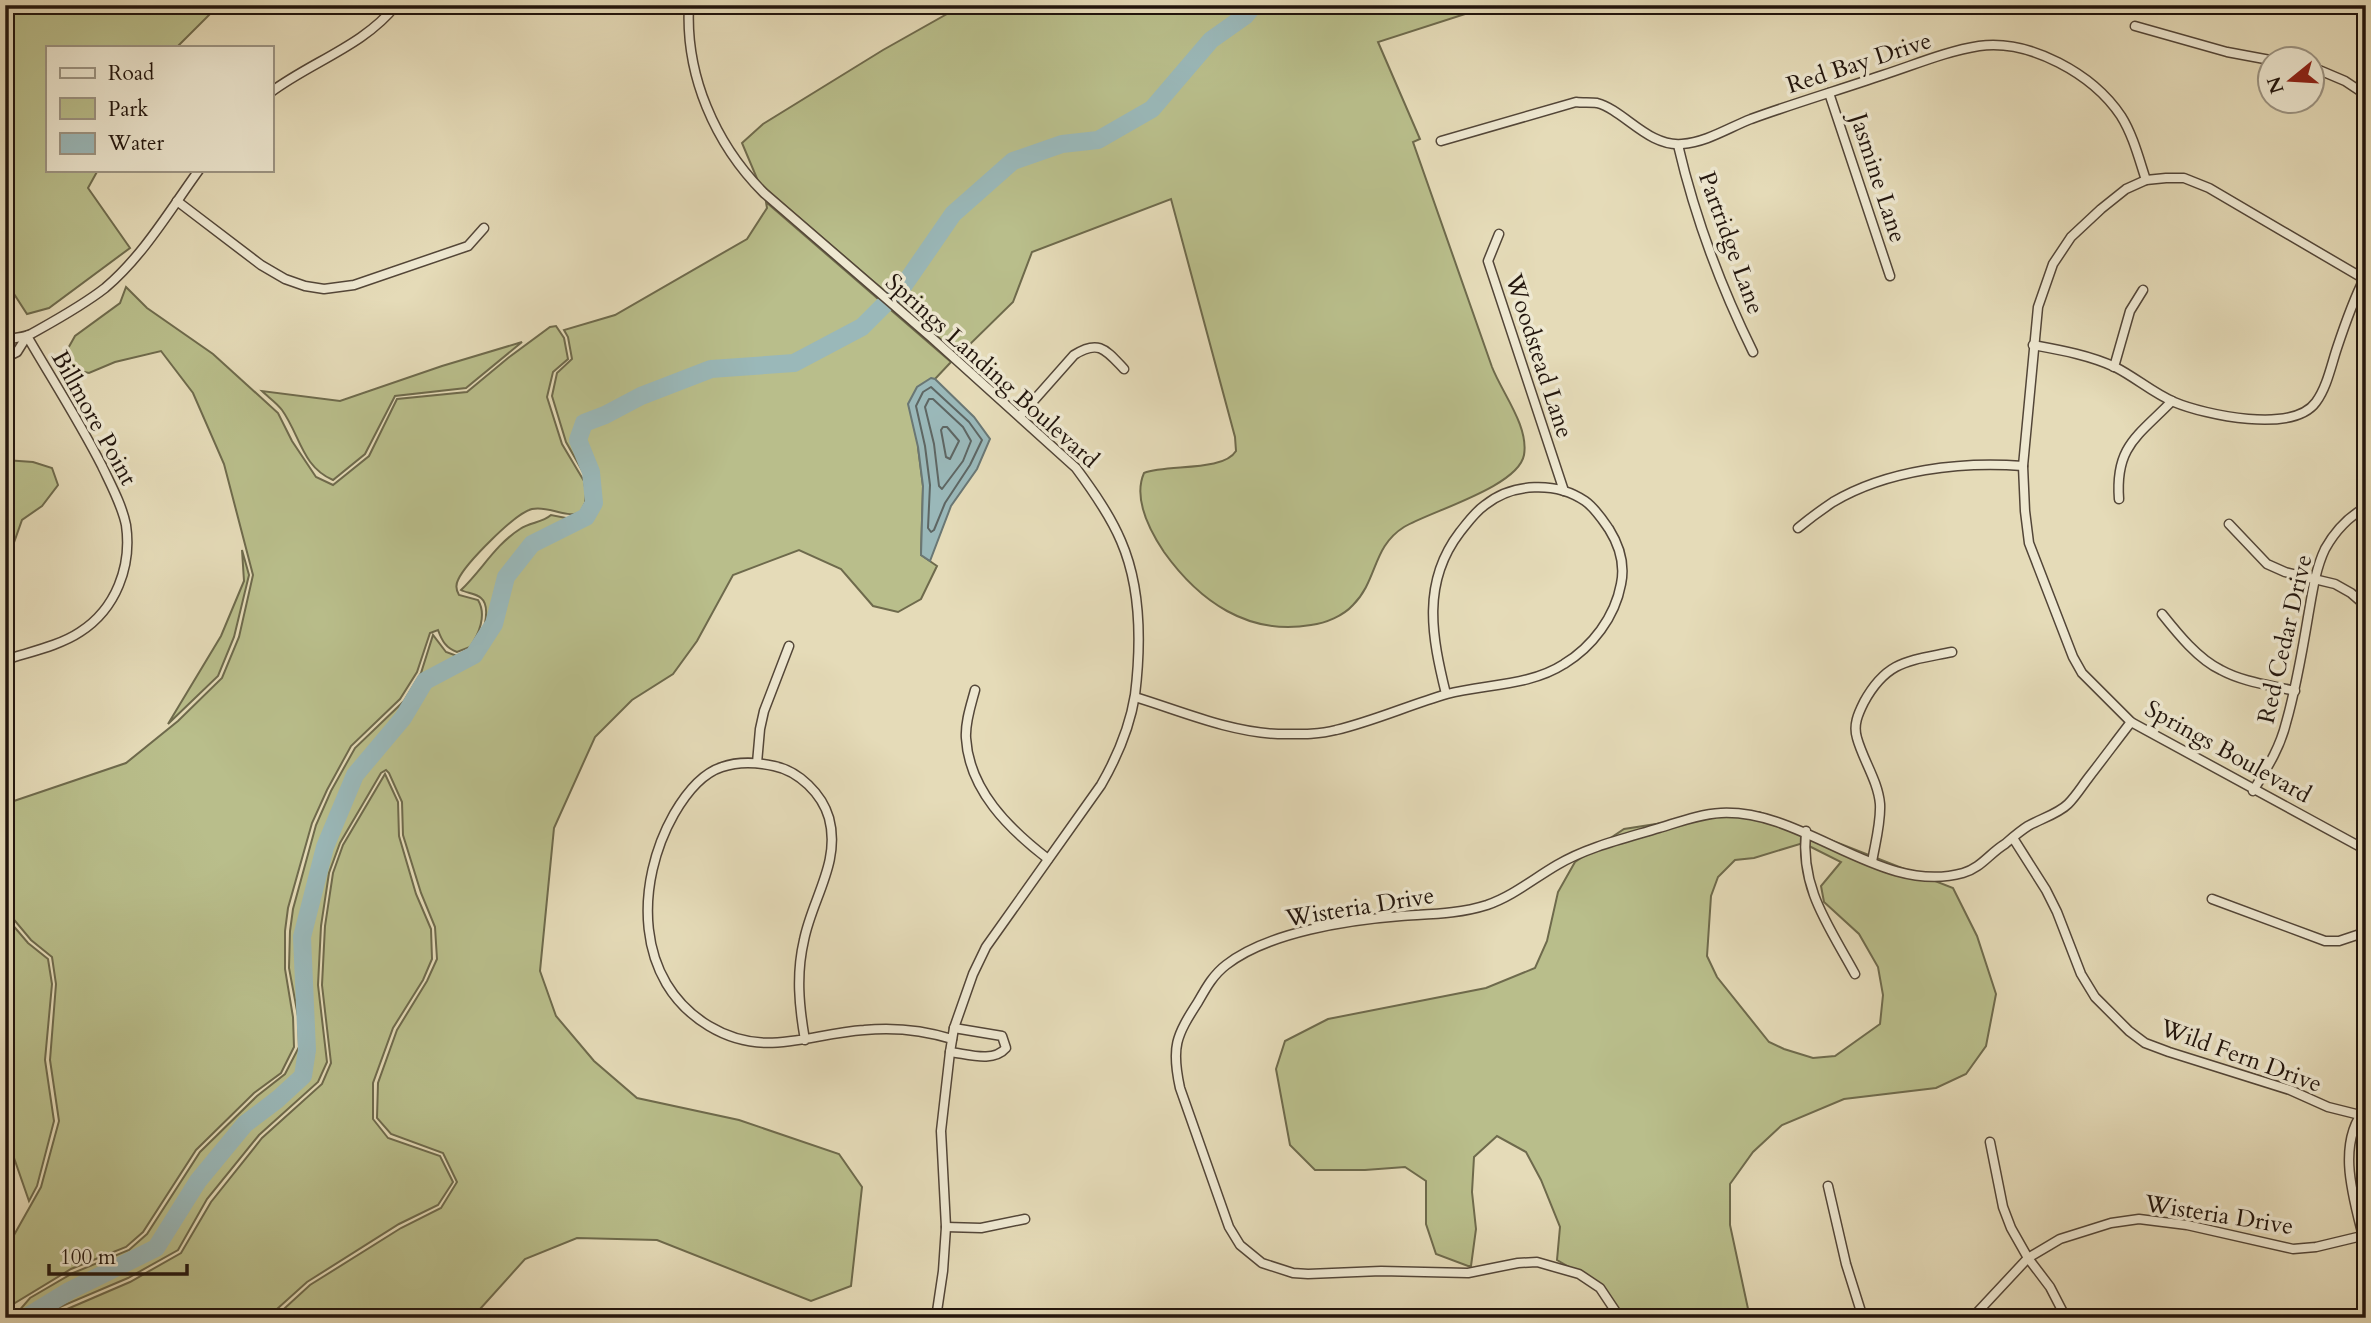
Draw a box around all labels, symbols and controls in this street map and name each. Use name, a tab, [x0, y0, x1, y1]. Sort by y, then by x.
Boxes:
street label: Red Bay Drive	[1782, 24, 1936, 102]
legend	[46, 46, 273, 172]
north arrow	[2256, 46, 2326, 116]
text: Road	[108, 59, 154, 88]
text: N	[2261, 73, 2291, 97]
text: Park	[108, 95, 149, 124]
street label: Jasmine Lane	[1841, 106, 1914, 247]
text: Water	[107, 129, 164, 158]
street label: Partridge Lane	[1690, 167, 1772, 319]
street label: Springs Landing Boulevard	[878, 266, 1106, 476]
street label: Woodstead Lane	[1497, 269, 1581, 442]
street label: Billmore Point	[43, 344, 145, 492]
street label: Red Cedar Drive	[2250, 551, 2320, 727]
street label: Springs Boulevard	[2139, 693, 2317, 811]
street label: Wisteria Drive	[1282, 879, 1437, 935]
street label: Wild Fern Drive	[2155, 1011, 2327, 1101]
street label: Wisteria Drive	[2141, 1187, 2296, 1243]
scale bar	[49, 1232, 187, 1276]
text: 100 m	[60, 1243, 116, 1272]

